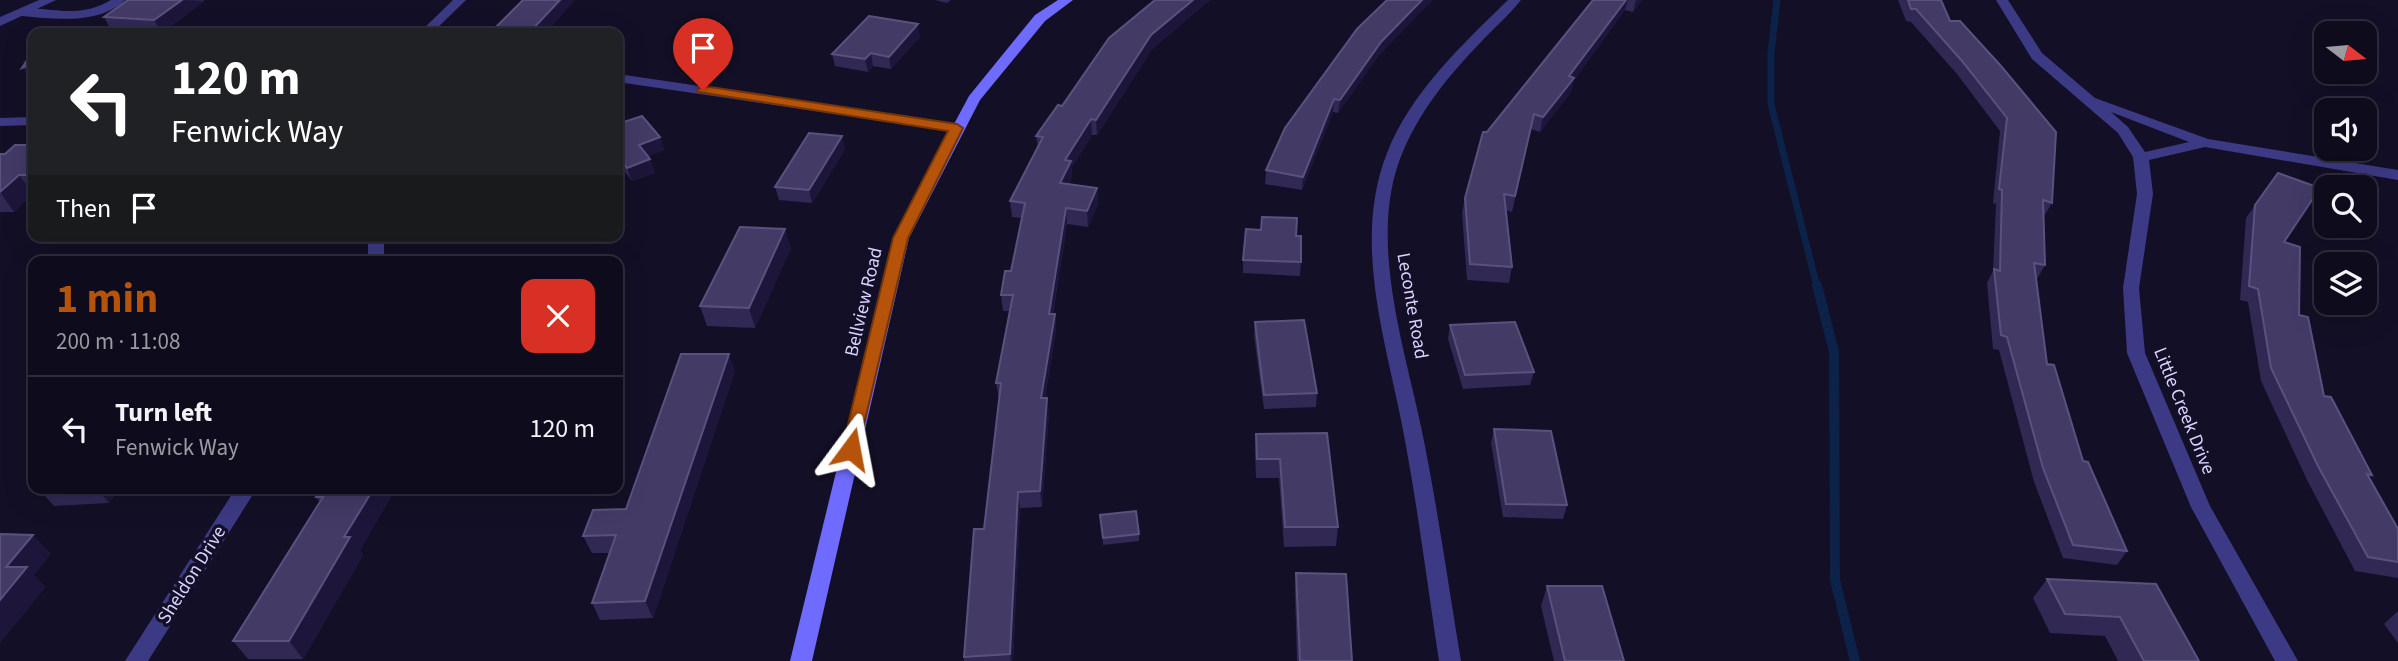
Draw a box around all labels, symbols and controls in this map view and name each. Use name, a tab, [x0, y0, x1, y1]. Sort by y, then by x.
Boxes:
pin	[673, 18, 733, 90]
north arrow	[2314, 21, 2376, 84]
map controls	[2314, 21, 2377, 315]
icon: arrive	[684, 29, 722, 67]
text: 120 m	[171, 44, 300, 114]
icon: left	[56, 56, 147, 147]
button: sound	[2314, 98, 2377, 161]
text: Fenwick Way	[171, 109, 343, 155]
button: search	[2314, 175, 2377, 238]
icon: arrive	[125, 189, 163, 227]
text: Then	[56, 190, 111, 227]
street label: Bellview Road	[838, 245, 890, 359]
street label: Leconte Road	[1389, 251, 1435, 361]
button: layers	[2314, 252, 2377, 315]
text: 1 min	[56, 269, 158, 329]
button: close	[521, 279, 595, 353]
text: 200 m · 11:08	[56, 325, 180, 358]
street label: Little Creek Drive	[2146, 343, 2222, 479]
text: Turn left	[115, 394, 212, 431]
icon: left	[56, 410, 94, 448]
text: 120 m	[529, 410, 595, 447]
position arrow	[814, 412, 888, 486]
text: Fenwick Way	[115, 431, 239, 464]
street label: Sheldon Drive	[151, 521, 233, 629]

